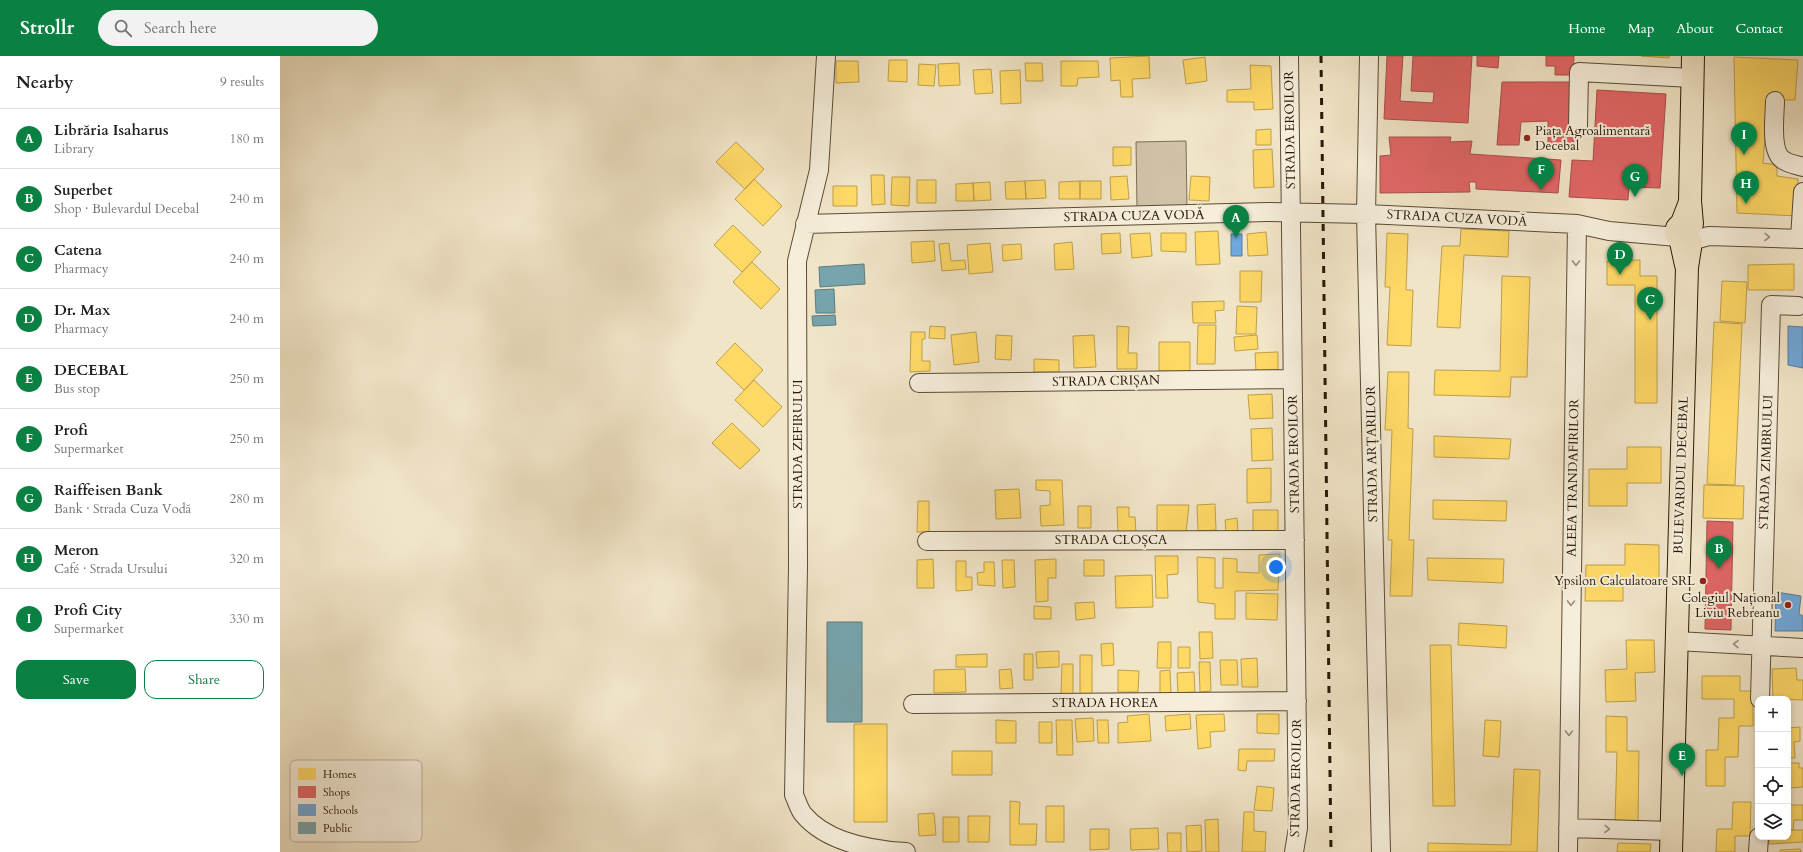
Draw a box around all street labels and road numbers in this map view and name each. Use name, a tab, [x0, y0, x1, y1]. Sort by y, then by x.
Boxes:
street label: STRADA EROILOR	[1280, 71, 1300, 189]
street label: STRADA CUZA VODĂ	[1386, 205, 1529, 231]
street label: STRADA CUZA VODĂ	[1063, 206, 1205, 226]
street label: STRADA CRIȘAN	[1052, 371, 1160, 391]
street label: STRADA ZEFIRULUI	[789, 379, 807, 509]
street label: STRADA ARȚARILOR	[1362, 386, 1382, 522]
street label: STRADA ZIMBRULUI	[1755, 394, 1777, 530]
street label: STRADA EROILOR	[1284, 395, 1304, 513]
street label: BULEVARDUL DECEBAL	[1669, 396, 1693, 554]
street label: ALEEA TRANDAFIRILOR	[1563, 399, 1583, 557]
street label: STRADA CLOȘCA	[1055, 531, 1168, 549]
street label: STRADA HOREA	[1052, 694, 1159, 712]
street label: STRADA EROILOR	[1286, 719, 1306, 837]

